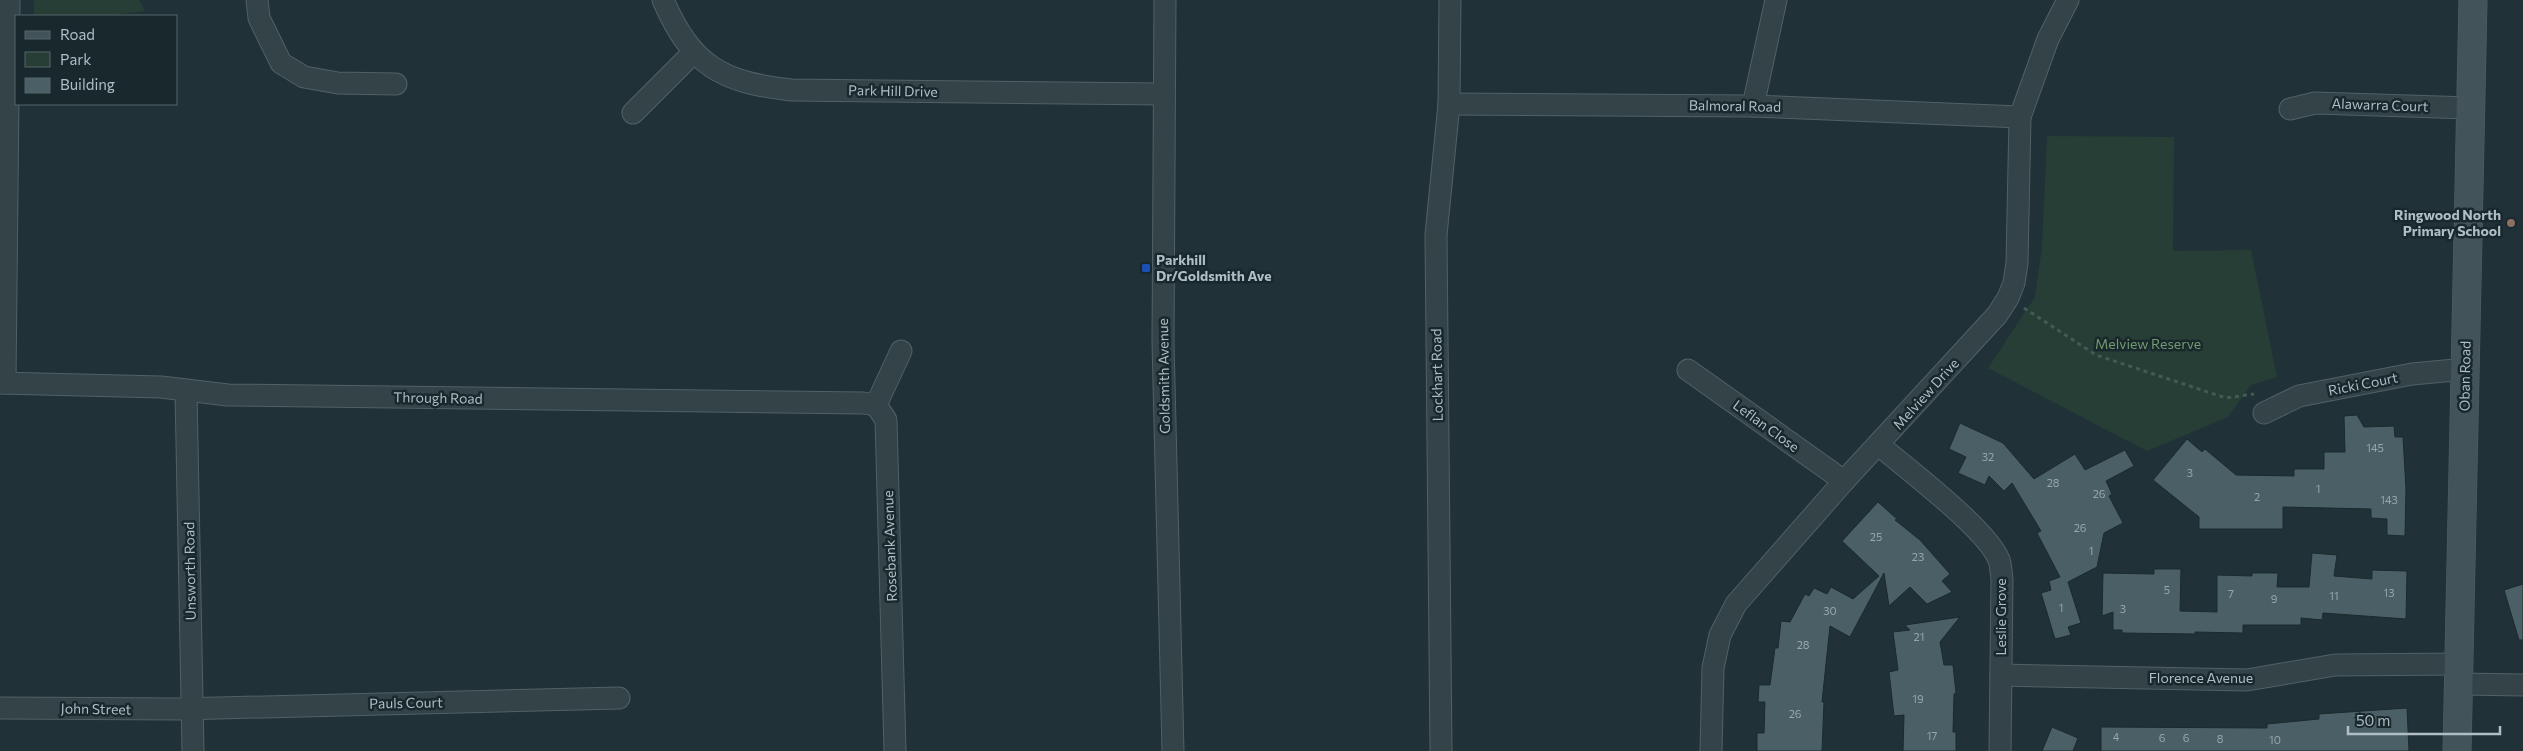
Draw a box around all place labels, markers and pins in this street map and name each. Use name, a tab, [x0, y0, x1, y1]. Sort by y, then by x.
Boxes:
place label: Ringwood North Primary School	[2394, 206, 2501, 239]
marker: Ringwood North Primary School	[2505, 217, 2517, 229]
place label: Parkhill Dr/Goldsmith Ave	[1156, 251, 1272, 284]
marker: Parkhill Dr/Goldsmith Ave	[1140, 262, 1152, 274]

